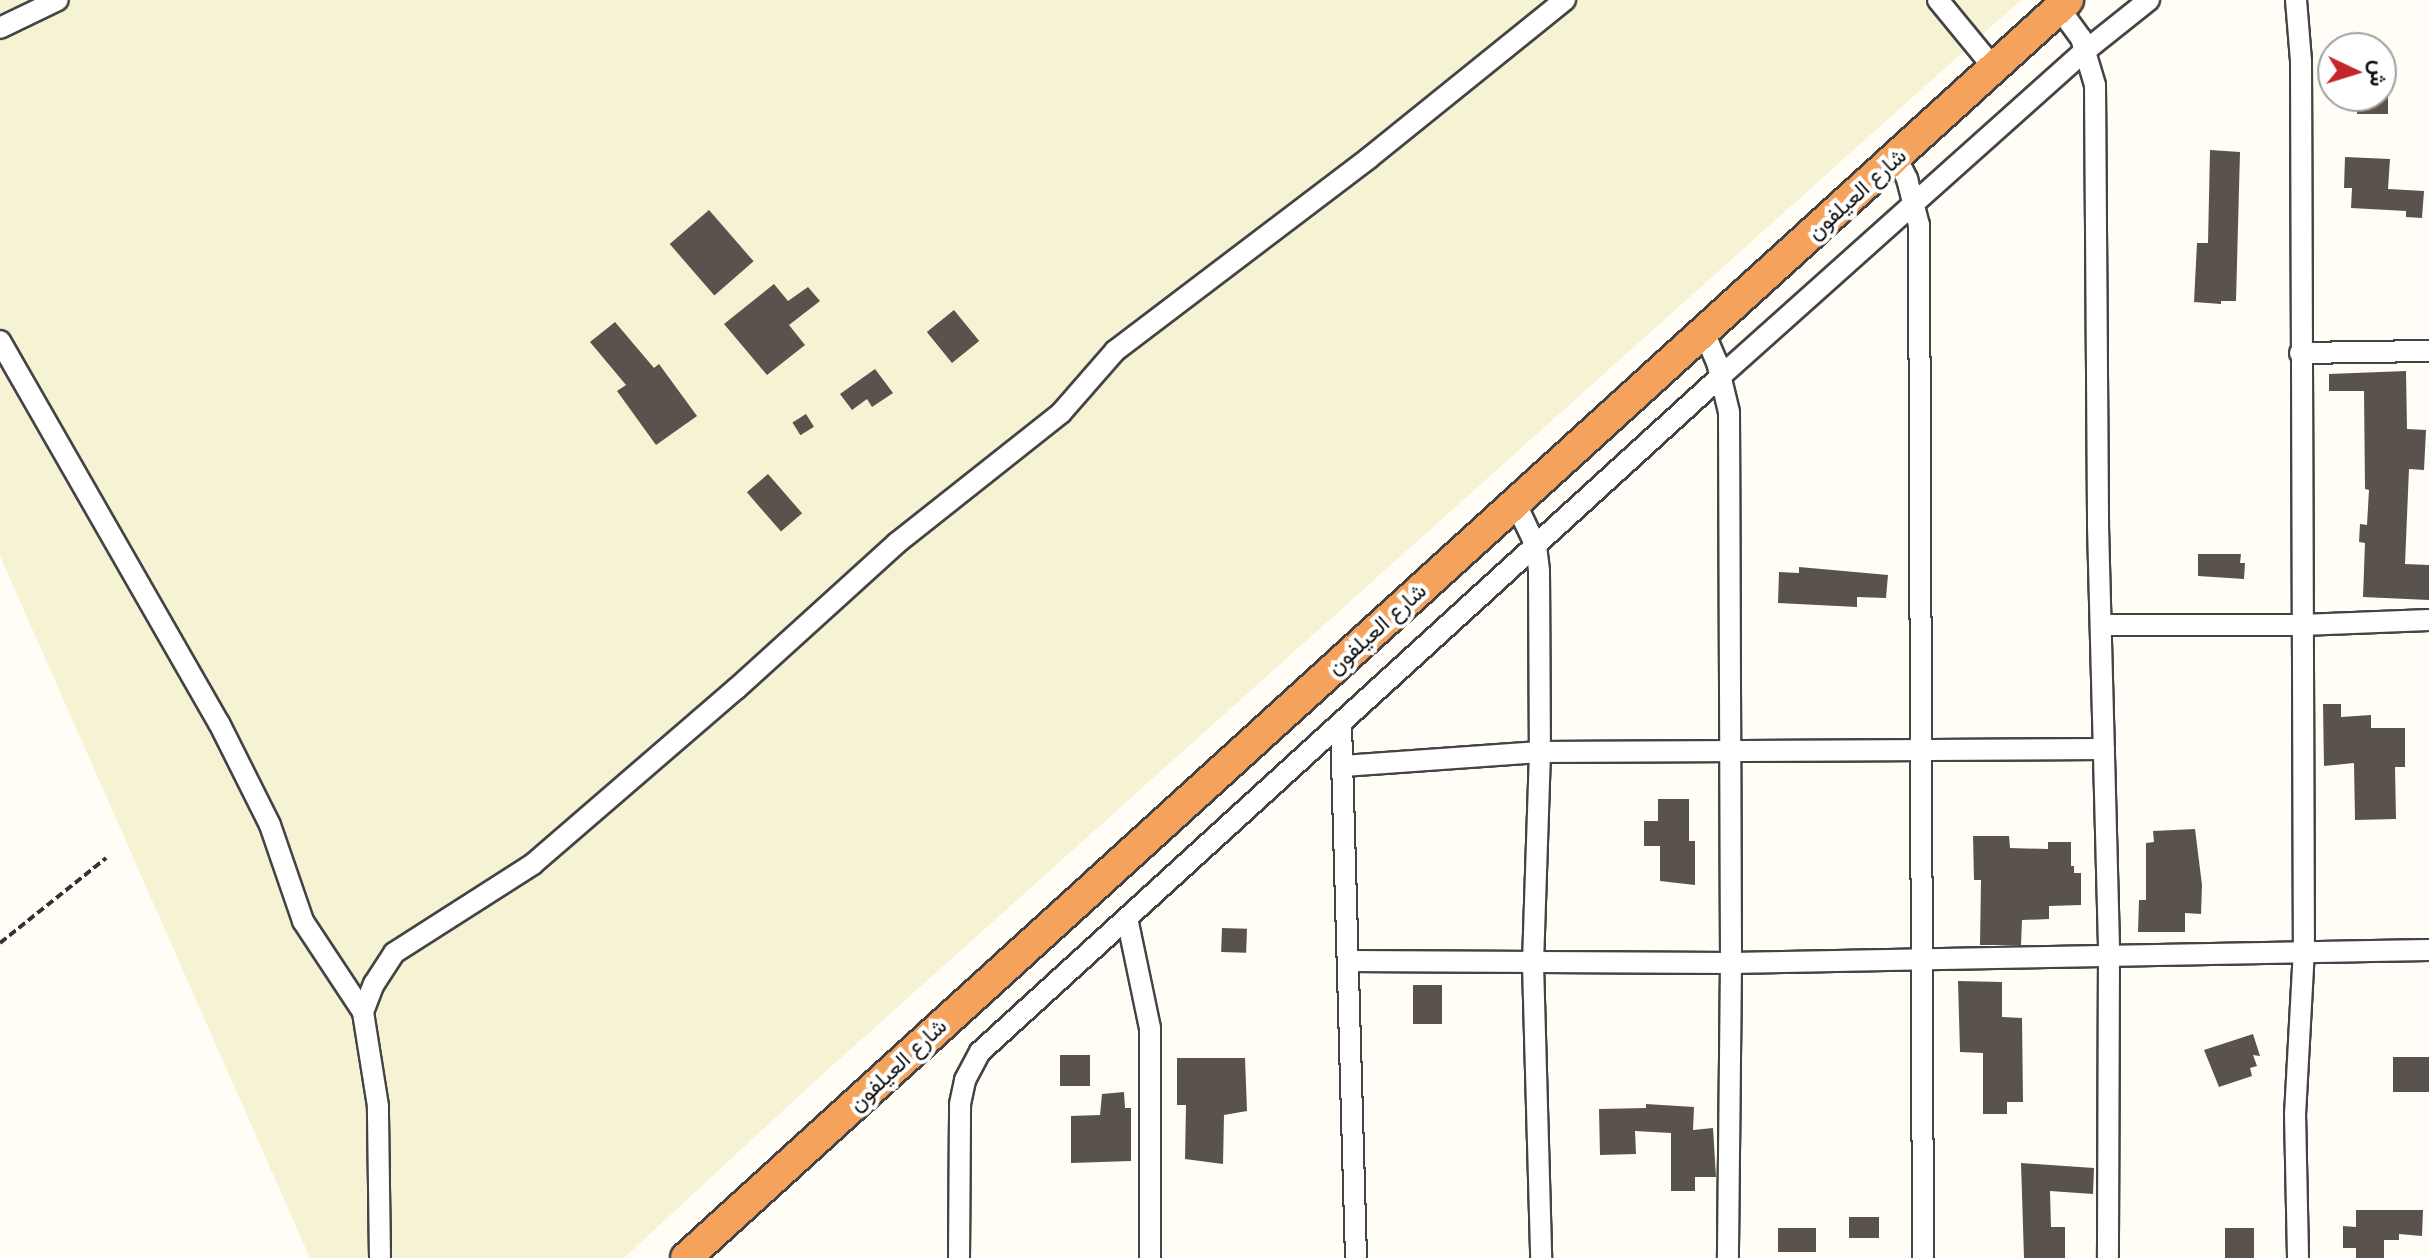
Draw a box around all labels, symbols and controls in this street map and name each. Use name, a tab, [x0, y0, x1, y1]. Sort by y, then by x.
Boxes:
north arrow	[2317, 32, 2397, 112]
text: ش	[2364, 59, 2395, 88]
street label: شارع العيلفون	[1801, 142, 1911, 244]
street label: شارع العيلفون	[1321, 577, 1431, 679]
street label: شارع العيلفون	[843, 1012, 951, 1116]

